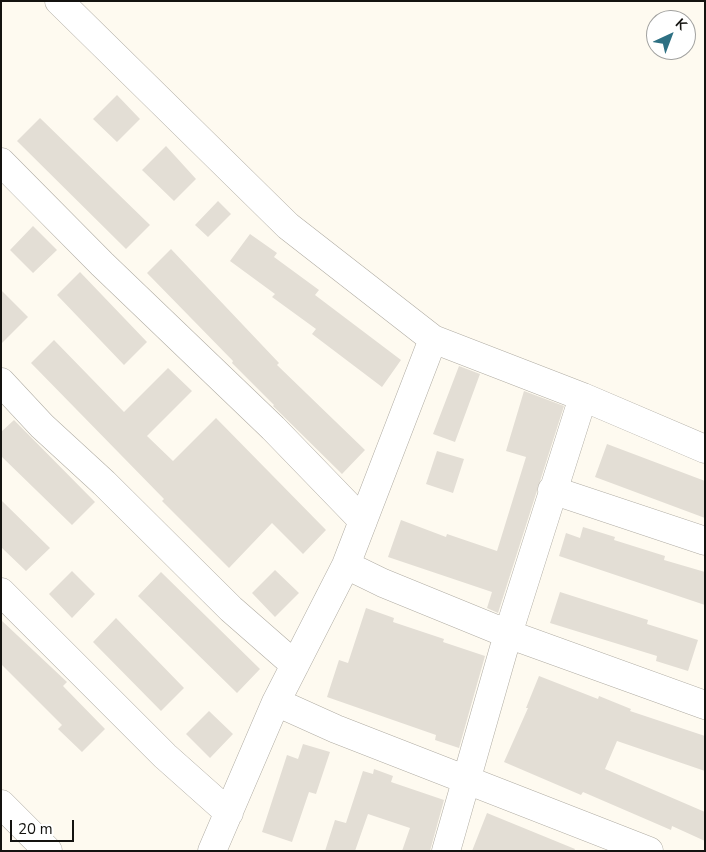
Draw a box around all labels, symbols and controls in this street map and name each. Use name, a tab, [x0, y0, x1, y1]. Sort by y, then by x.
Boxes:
north arrow	[646, 10, 696, 60]
text: K	[671, 14, 691, 35]
scale bar	[12, 810, 76, 842]
text: 20 m	[18, 819, 53, 839]

